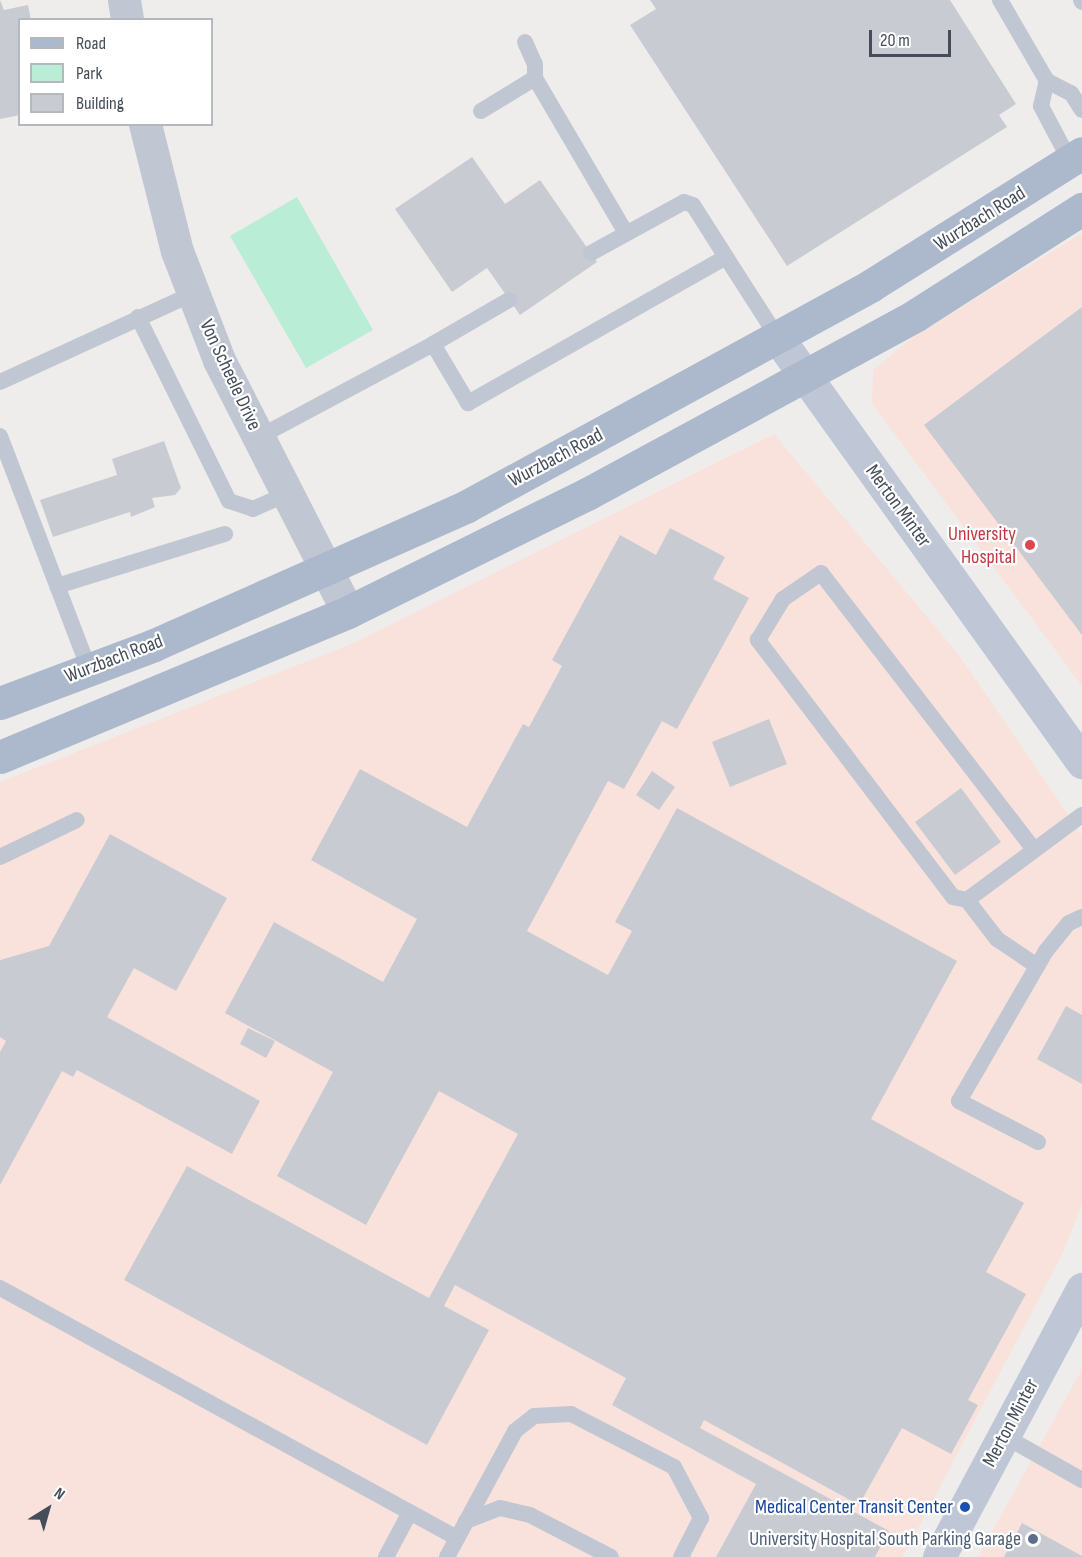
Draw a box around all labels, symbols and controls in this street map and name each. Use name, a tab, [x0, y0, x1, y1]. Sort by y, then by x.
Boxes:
legend	[18, 18, 213, 126]
scale bar	[872, 18, 954, 56]
text: 20 m	[880, 30, 910, 51]
text: Road	[76, 33, 106, 54]
text: Park	[76, 63, 102, 84]
text: Building	[76, 93, 124, 114]
street label: Wurzbach Road	[930, 181, 1030, 257]
street label: Von Scheele Drive	[194, 316, 266, 434]
street label: Wurzbach Road	[505, 423, 607, 493]
street label: Merton Minter	[860, 460, 936, 552]
place label: University Hospital	[948, 522, 1016, 569]
marker: University Hospital	[1021, 536, 1039, 554]
street label: Wurzbach Road	[62, 629, 166, 689]
street label: Merton Minter	[978, 1375, 1044, 1471]
north arrow	[18, 1479, 78, 1539]
text: N	[50, 1484, 68, 1504]
place label: Medical Center Transit Center	[755, 1495, 953, 1519]
marker: Medical Center Transit Center	[958, 1500, 972, 1514]
place label: University Hospital South Parking Garage	[749, 1527, 1021, 1551]
marker: University Hospital South Parking Garage	[1026, 1532, 1040, 1546]

